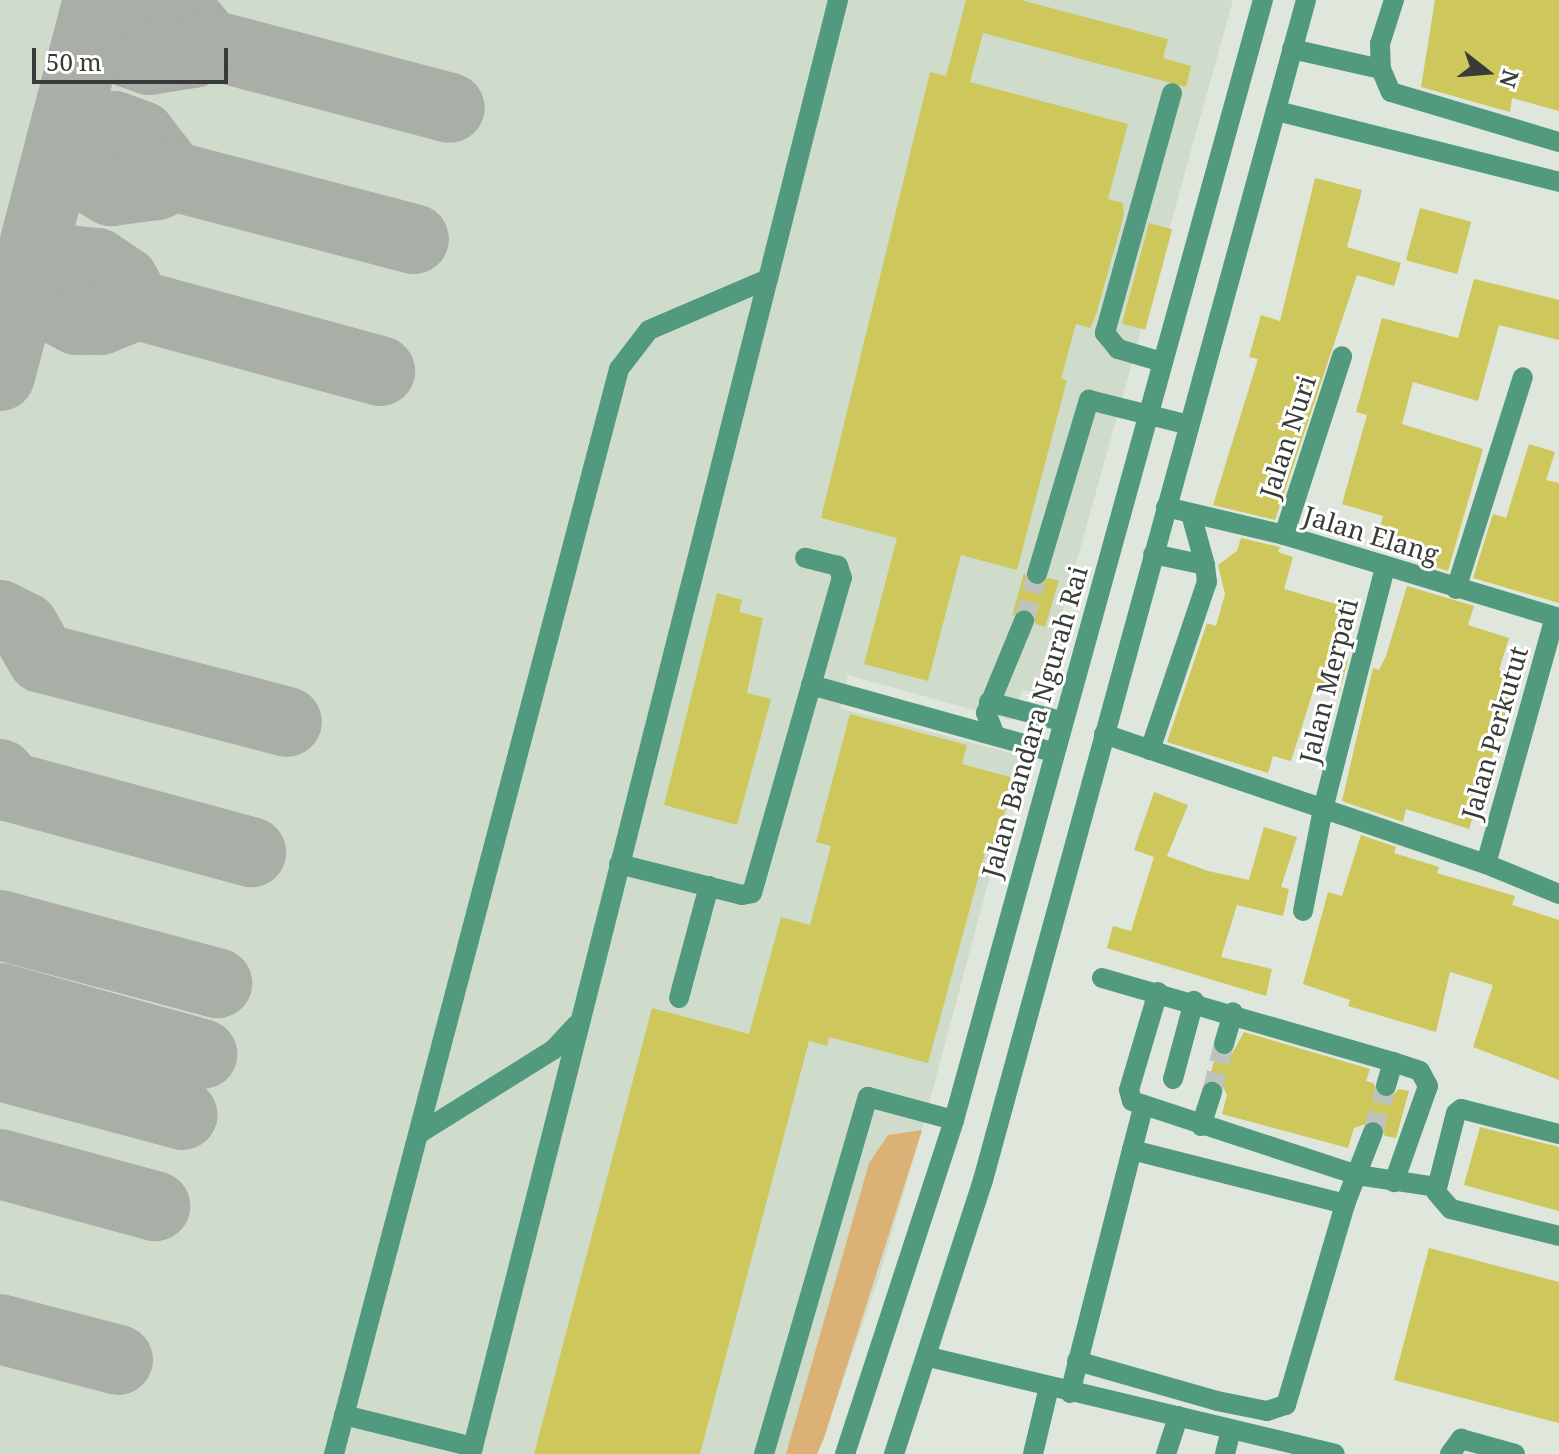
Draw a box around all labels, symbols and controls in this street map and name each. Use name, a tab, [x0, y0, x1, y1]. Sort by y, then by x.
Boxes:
scale bar	[36, 32, 232, 82]
north arrow	[1447, 32, 1527, 112]
text: 50 m	[46, 45, 102, 78]
text: N	[1493, 66, 1527, 92]
street label: Jalan Nuri	[1254, 372, 1322, 502]
street label: Jalan Elang	[1300, 500, 1442, 570]
street label: Jalan Bandara Ngurah Rai	[976, 563, 1094, 881]
street label: Jalan Merpati	[1293, 595, 1365, 767]
street label: Jalan Perkutut	[1455, 643, 1535, 823]

